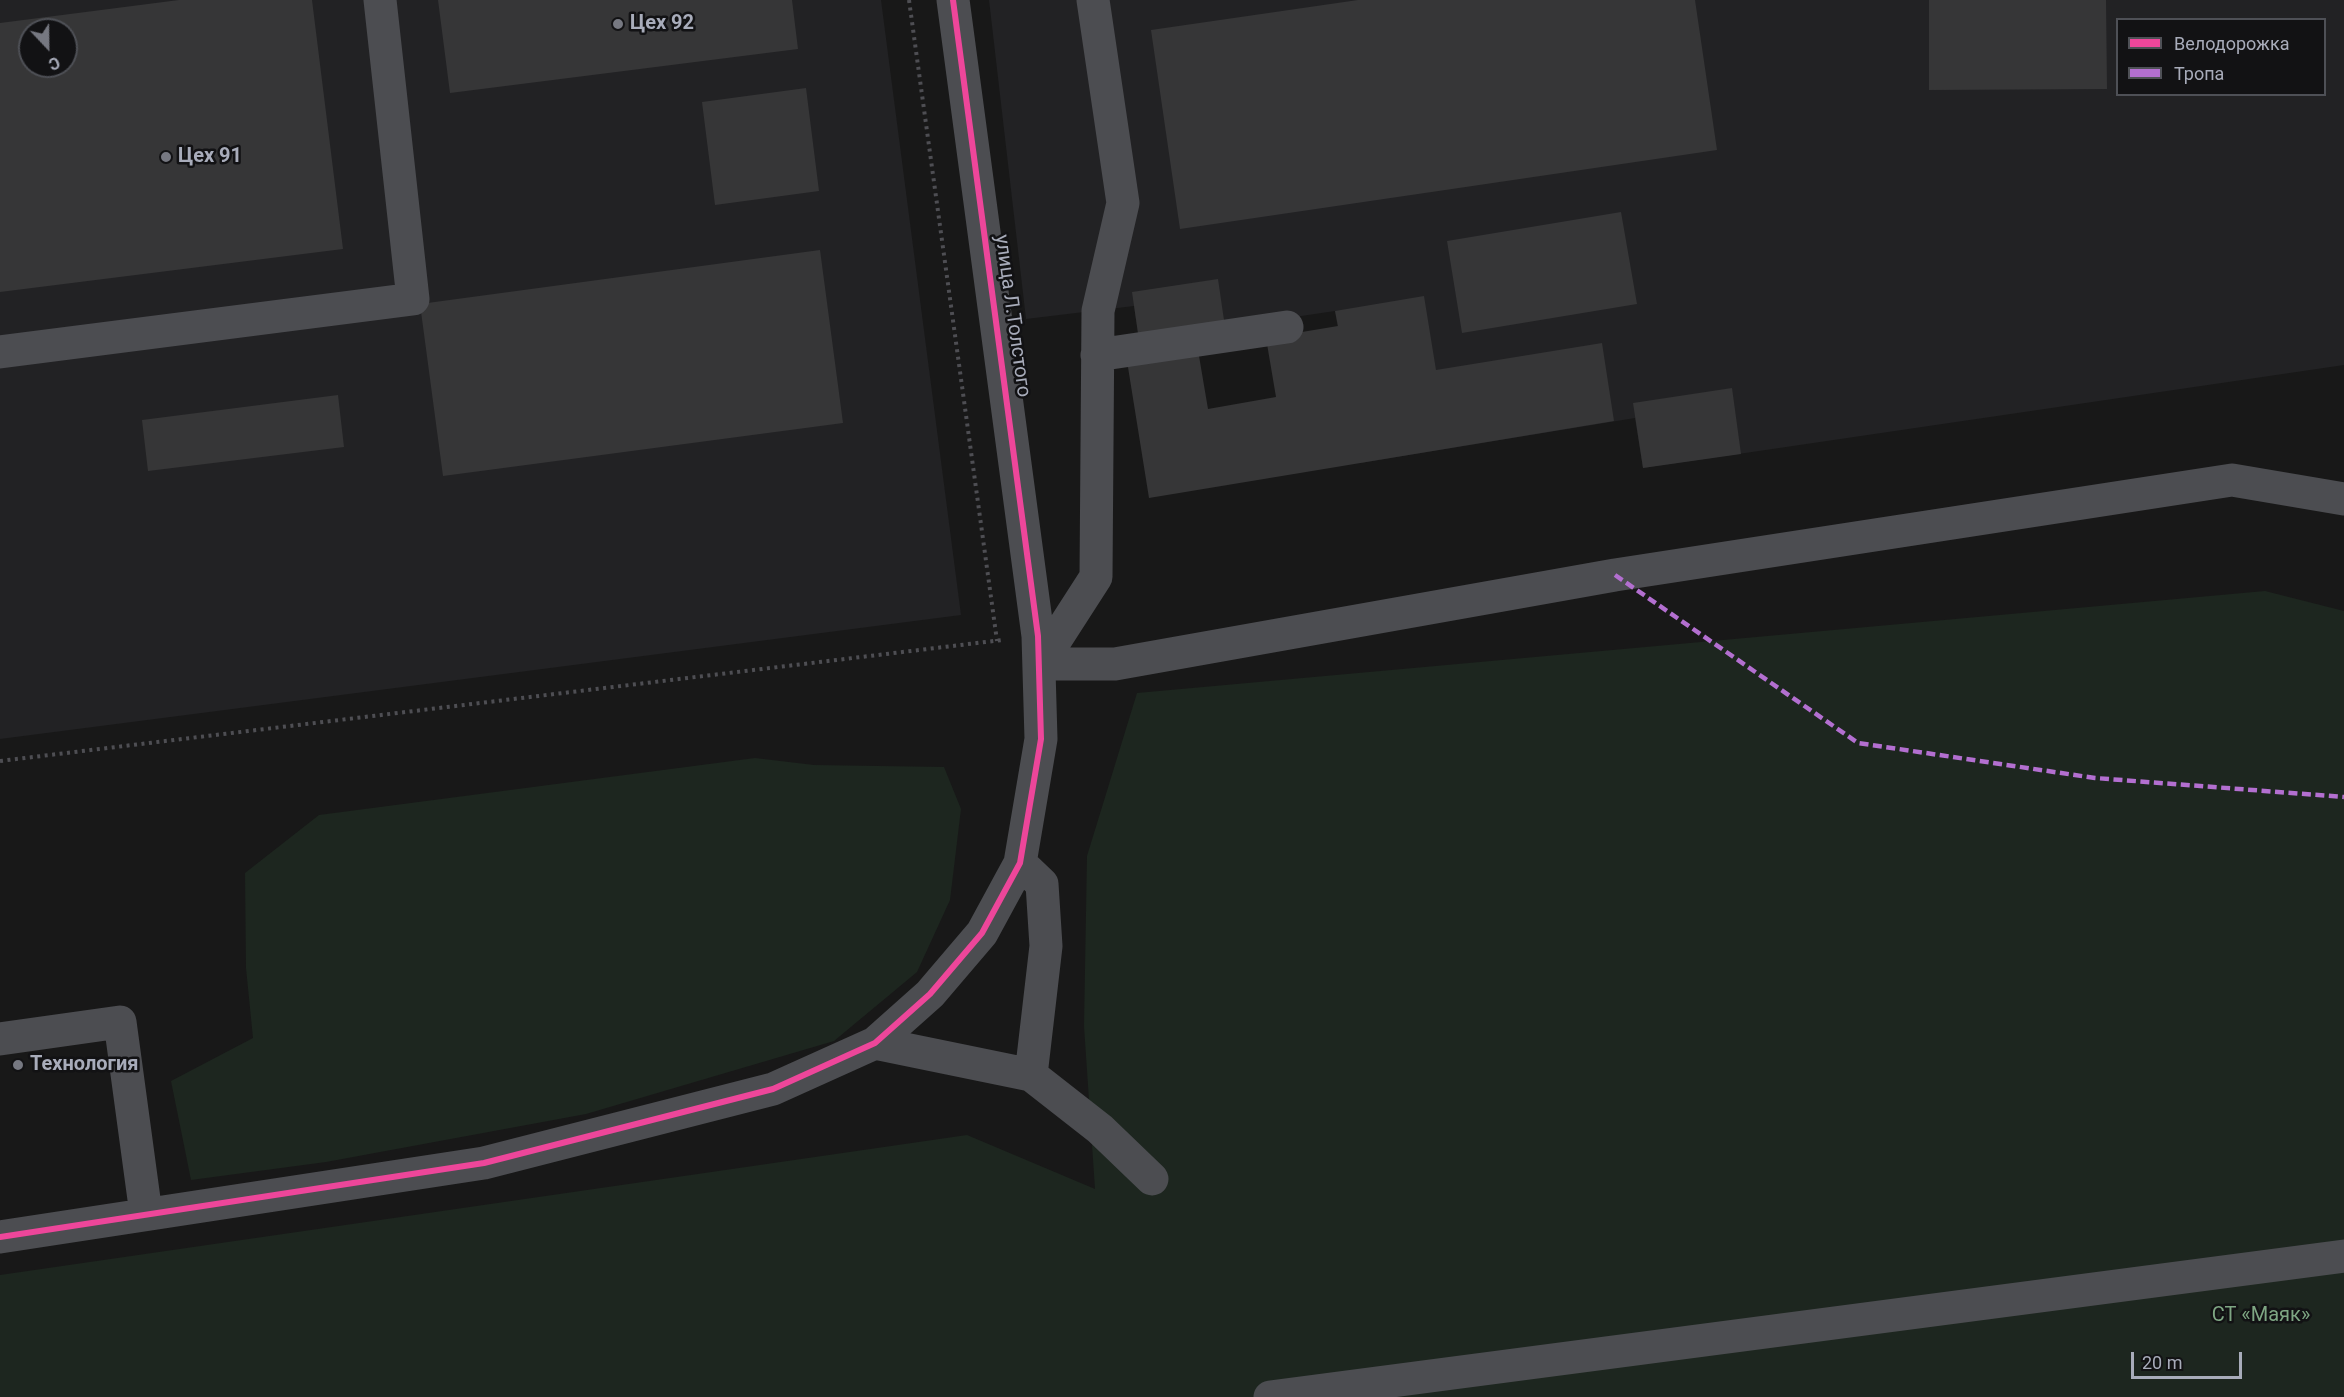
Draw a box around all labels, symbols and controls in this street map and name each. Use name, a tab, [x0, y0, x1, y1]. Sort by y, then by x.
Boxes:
place label: Цех 92	[630, 12, 694, 36]
marker: Цех 92	[611, 17, 625, 31]
north arrow	[18, 18, 78, 78]
legend	[2116, 18, 2326, 96]
text: Велодорожка	[2174, 33, 2289, 54]
text: С	[46, 53, 63, 74]
text: Тропа	[2174, 63, 2224, 84]
place label: Цех 91	[178, 145, 242, 169]
marker: Цех 91	[159, 150, 173, 164]
street label: улица Л.Толстого	[989, 233, 1035, 399]
place label: Технология	[30, 1053, 138, 1077]
marker: Технология	[11, 1058, 25, 1072]
park label: СТ «Маяк»	[2212, 1304, 2310, 1328]
scale bar	[2134, 1340, 2245, 1378]
text: 20 m	[2142, 1352, 2182, 1373]

